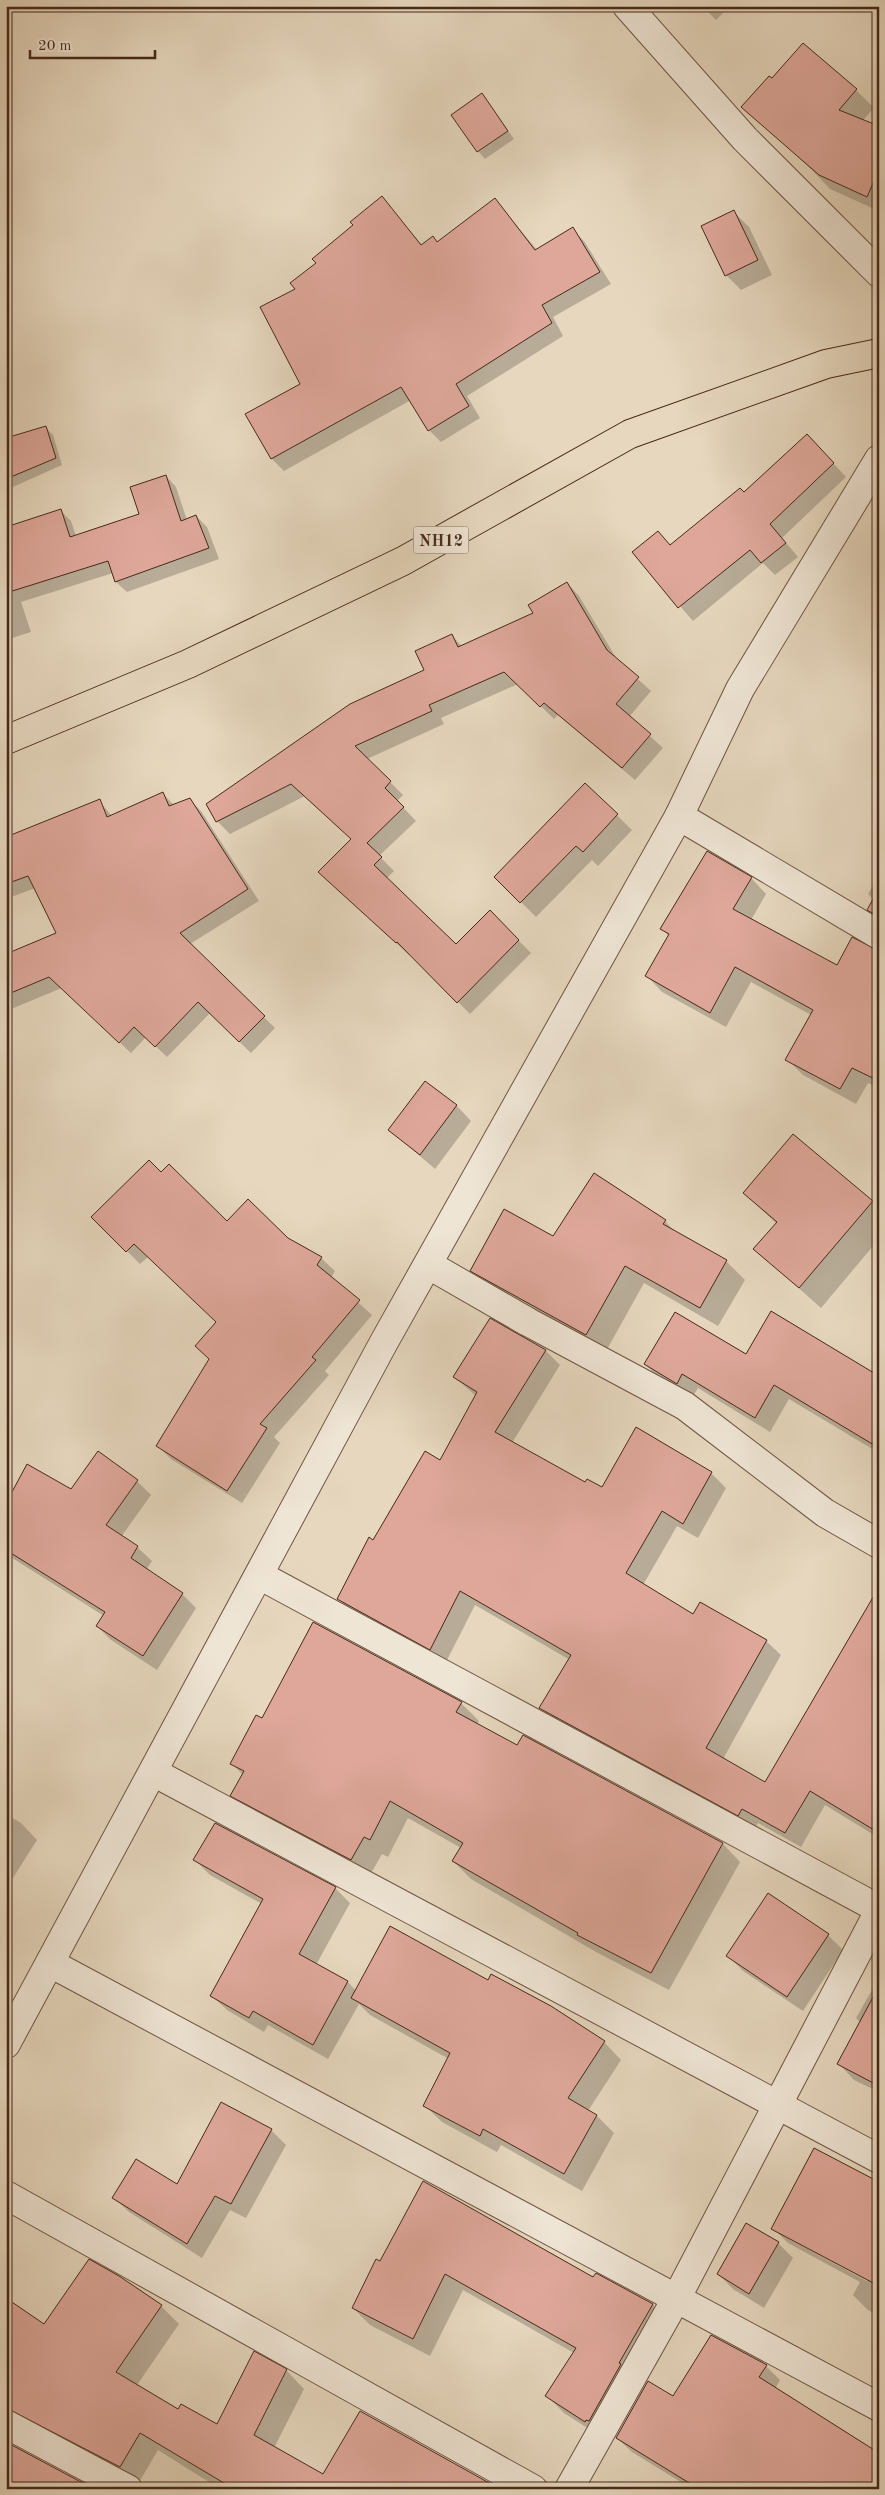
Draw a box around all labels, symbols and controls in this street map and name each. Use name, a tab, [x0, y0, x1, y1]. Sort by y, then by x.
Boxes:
scale bar	[30, 28, 155, 60]
text: 20 m	[38, 39, 72, 54]
road number: NH12	[414, 526, 468, 554]

